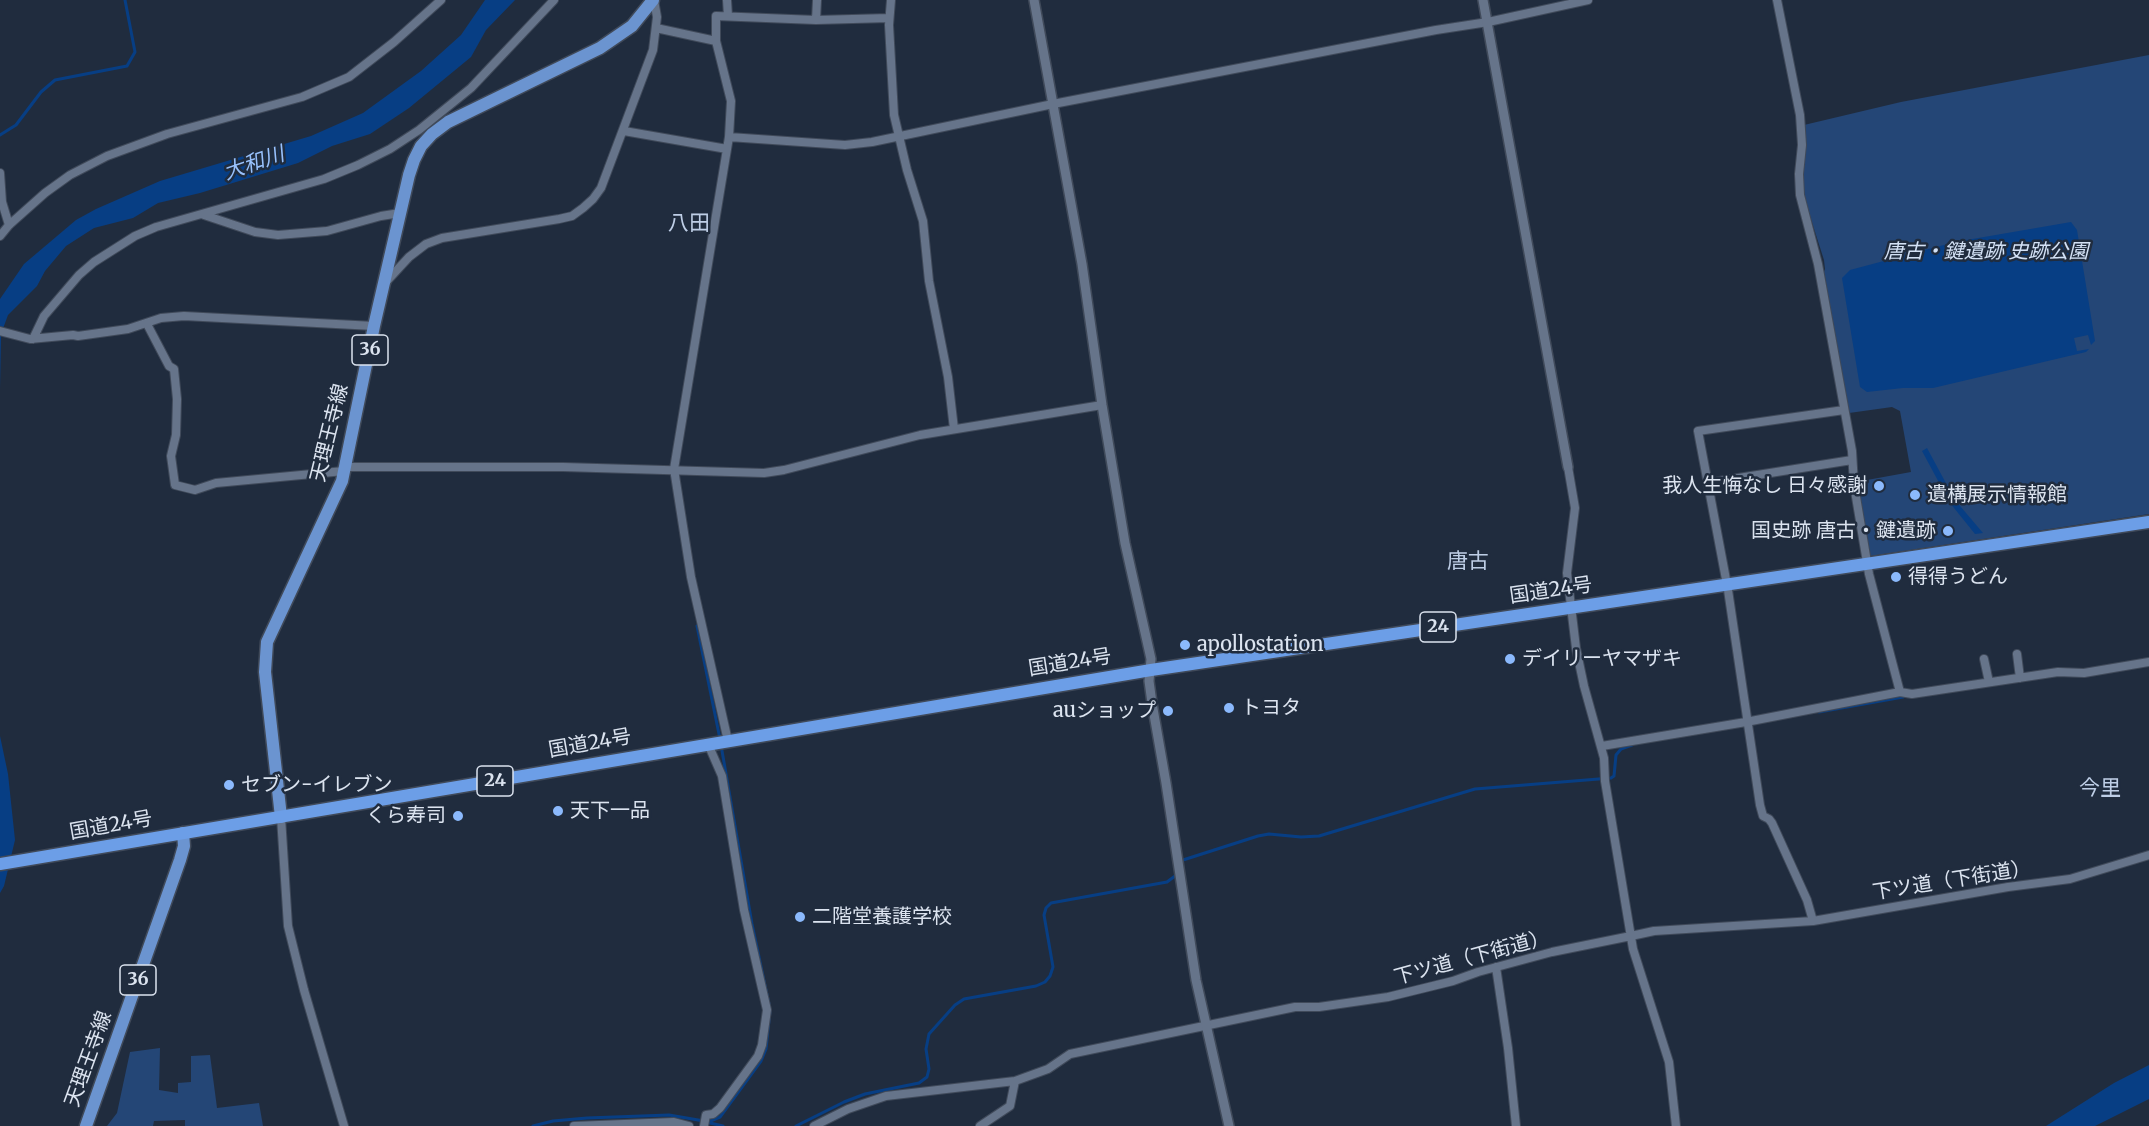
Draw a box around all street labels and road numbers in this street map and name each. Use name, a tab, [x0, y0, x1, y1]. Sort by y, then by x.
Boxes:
road number: 36	[352, 335, 388, 365]
street label: 天理王寺線	[306, 382, 354, 484]
street label: 国道24号	[1508, 573, 1594, 609]
road number: 24	[1420, 612, 1456, 642]
street label: 国道24号	[1027, 645, 1113, 681]
street label: 国道24号	[547, 725, 633, 763]
road number: 24	[477, 766, 513, 796]
street label: 国道24号	[68, 807, 154, 845]
street label: 下ツ道（下街道）	[1871, 857, 2033, 905]
street label: 下ツ道（下街道）	[1392, 926, 1552, 990]
road number: 36	[120, 965, 156, 995]
street label: 天理王寺線	[61, 1008, 117, 1110]

